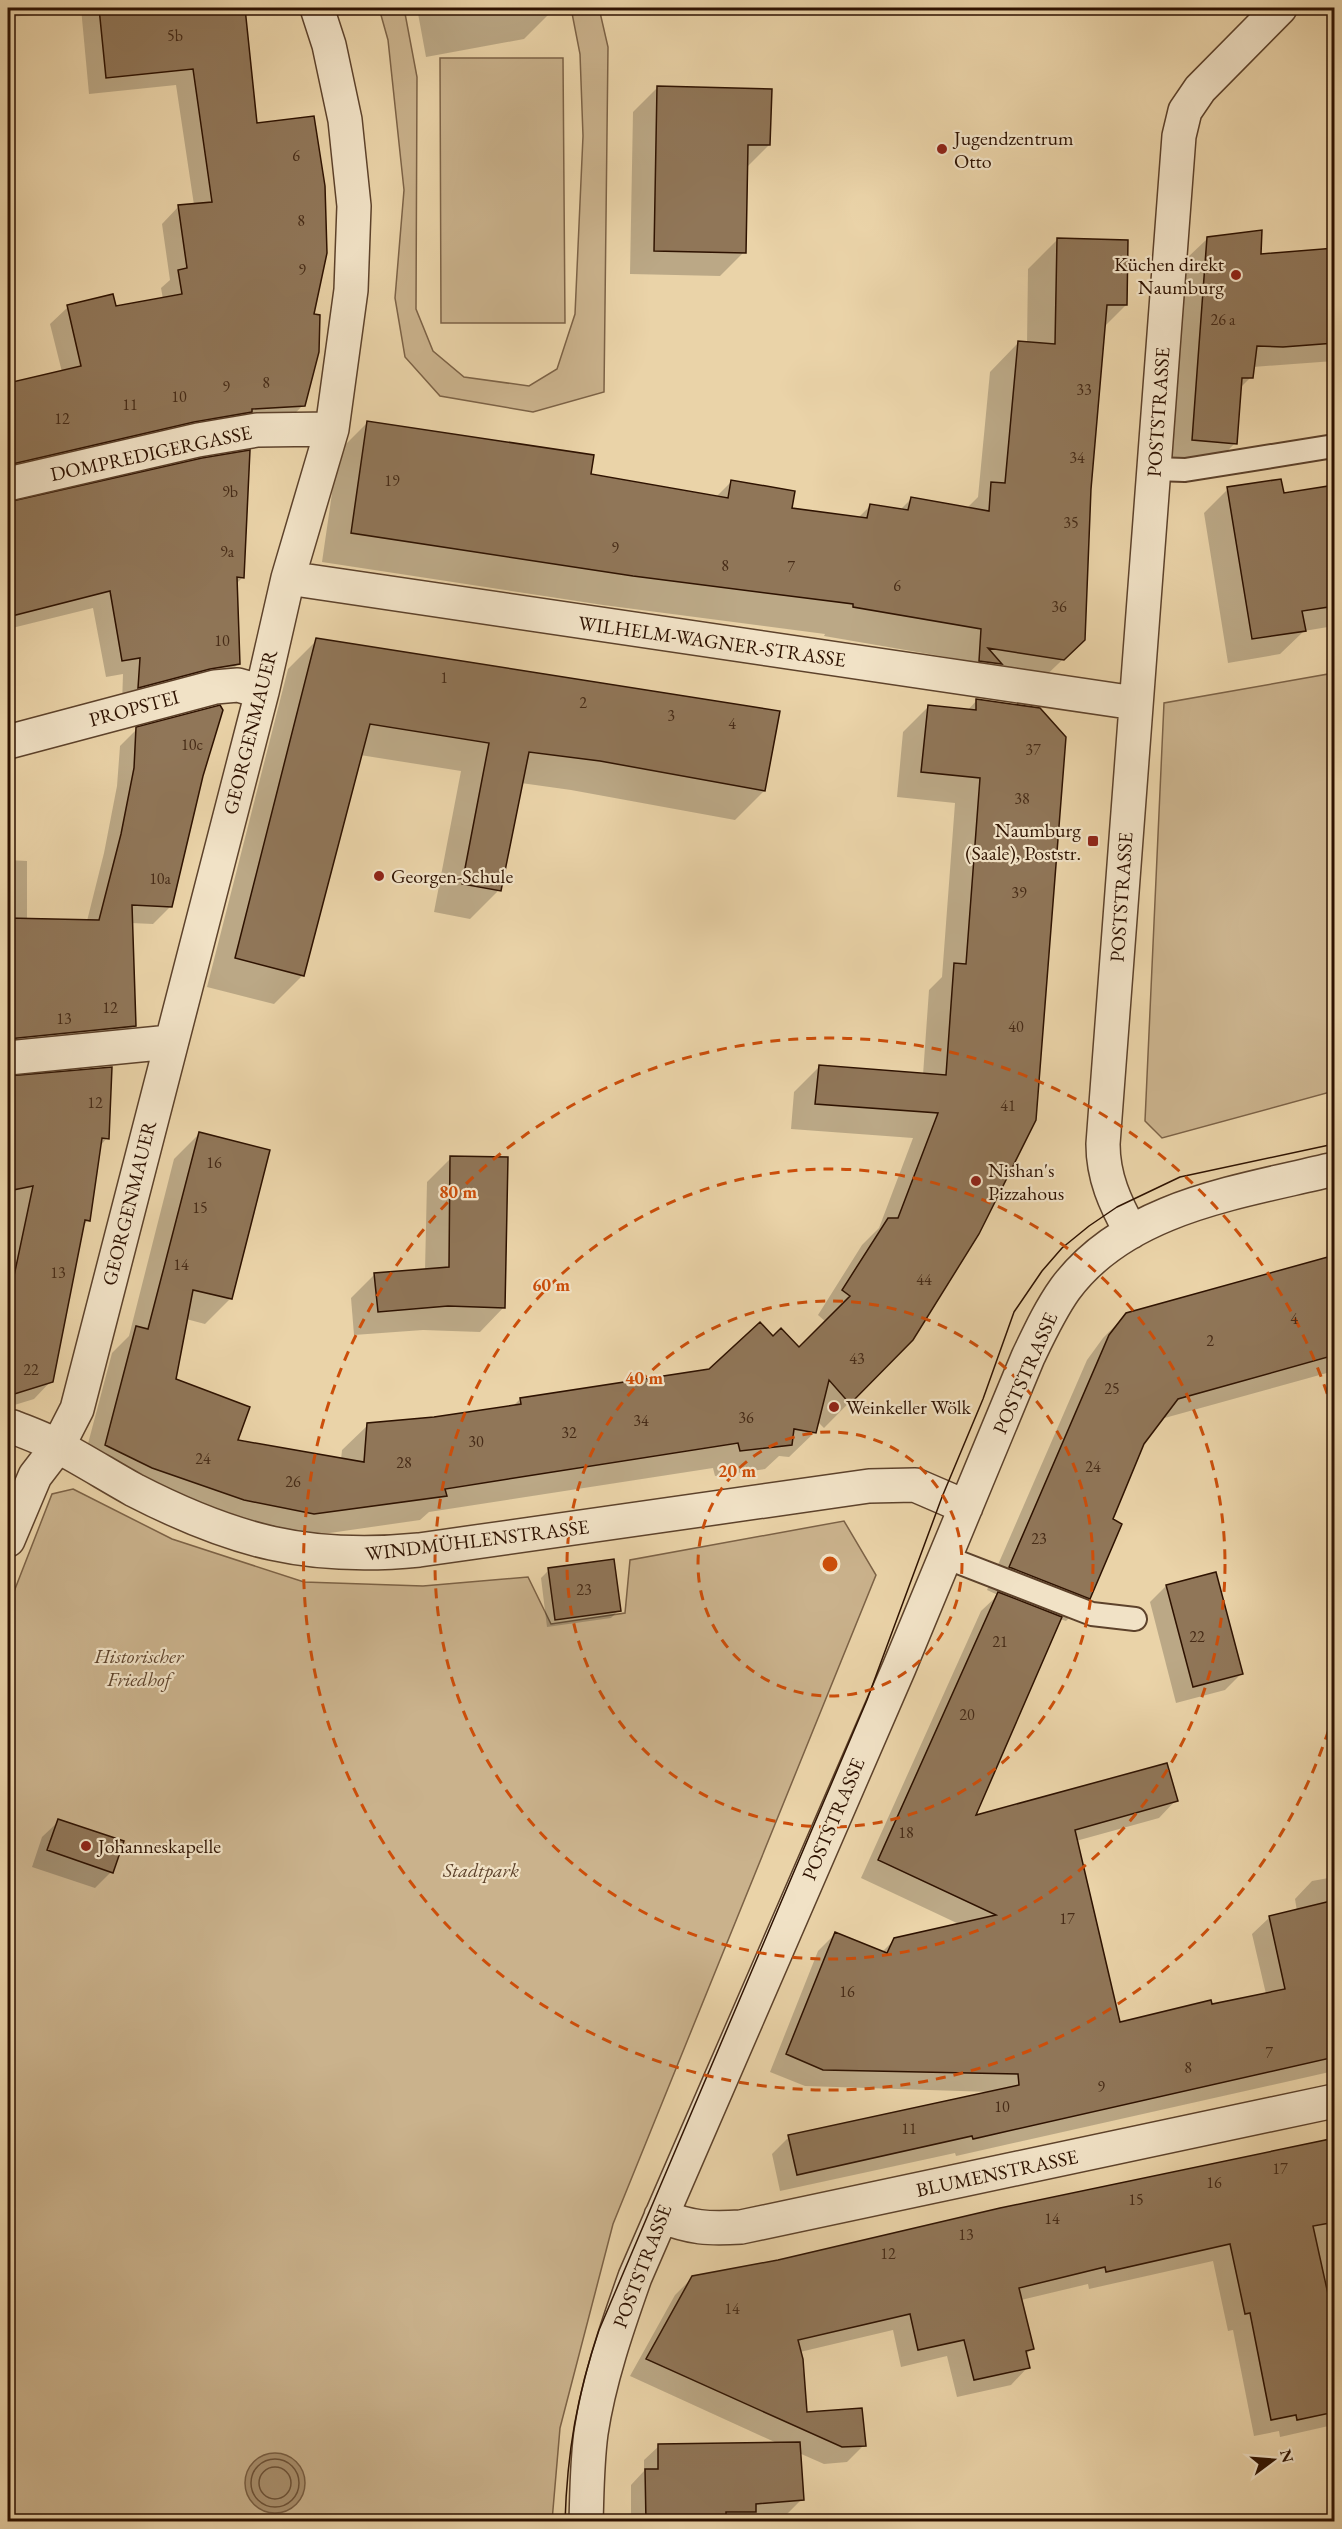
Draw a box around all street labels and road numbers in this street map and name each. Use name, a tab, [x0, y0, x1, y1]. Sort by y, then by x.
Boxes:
street label: POSTSTRASSE	[1140, 346, 1176, 478]
street label: DOMPREDIGERGASSE	[48, 419, 254, 487]
street label: WILHELM-WAGNER-STRASSE	[577, 609, 847, 673]
street label: GEORGENMAUER	[217, 646, 283, 817]
street label: PROPSTEI	[86, 683, 182, 733]
street label: POSTSTRASSE	[1103, 831, 1139, 963]
street label: GEORGENMAUER	[96, 1117, 162, 1288]
street label: POSTSTRASSE	[987, 1308, 1063, 1438]
street label: WINDMÜHLENSTRASSE	[364, 1513, 590, 1567]
street label: POSTSTRASSE	[796, 1754, 870, 1884]
street label: BLUMENSTRASSE	[914, 2143, 1080, 2203]
street label: POSTSTRASSE	[606, 2200, 678, 2332]

